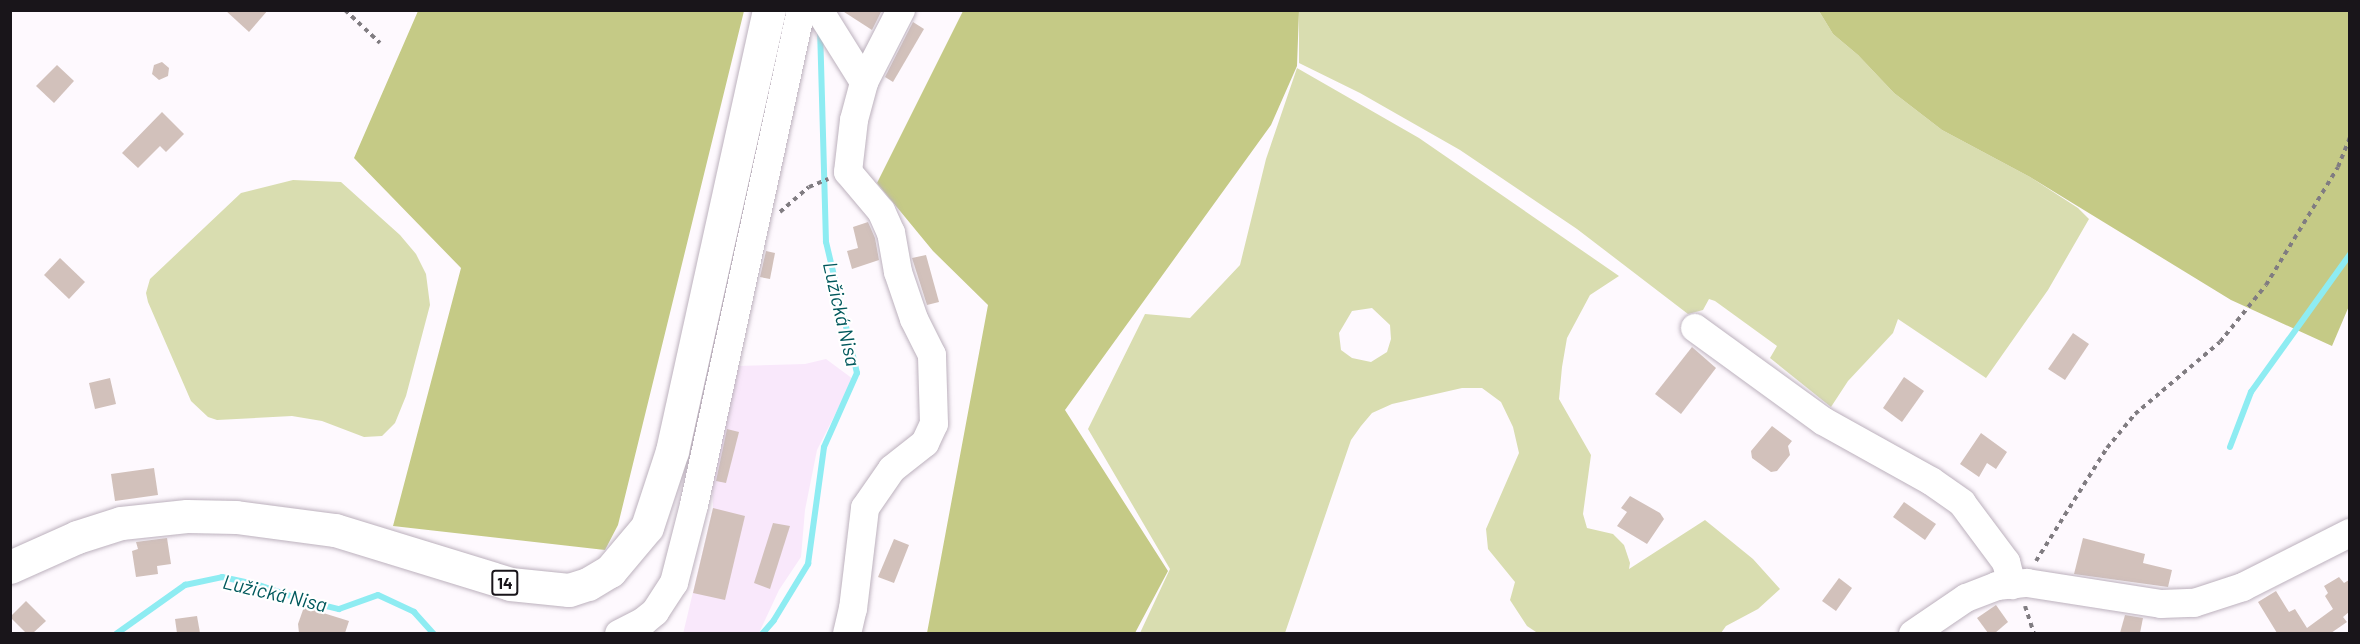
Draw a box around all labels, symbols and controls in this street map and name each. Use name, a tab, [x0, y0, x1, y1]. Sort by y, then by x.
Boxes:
water label: Lužická Nisa	[818, 259, 866, 369]
water label: Lužická Nisa	[220, 569, 330, 617]
road number: 14	[490, 570, 520, 596]

